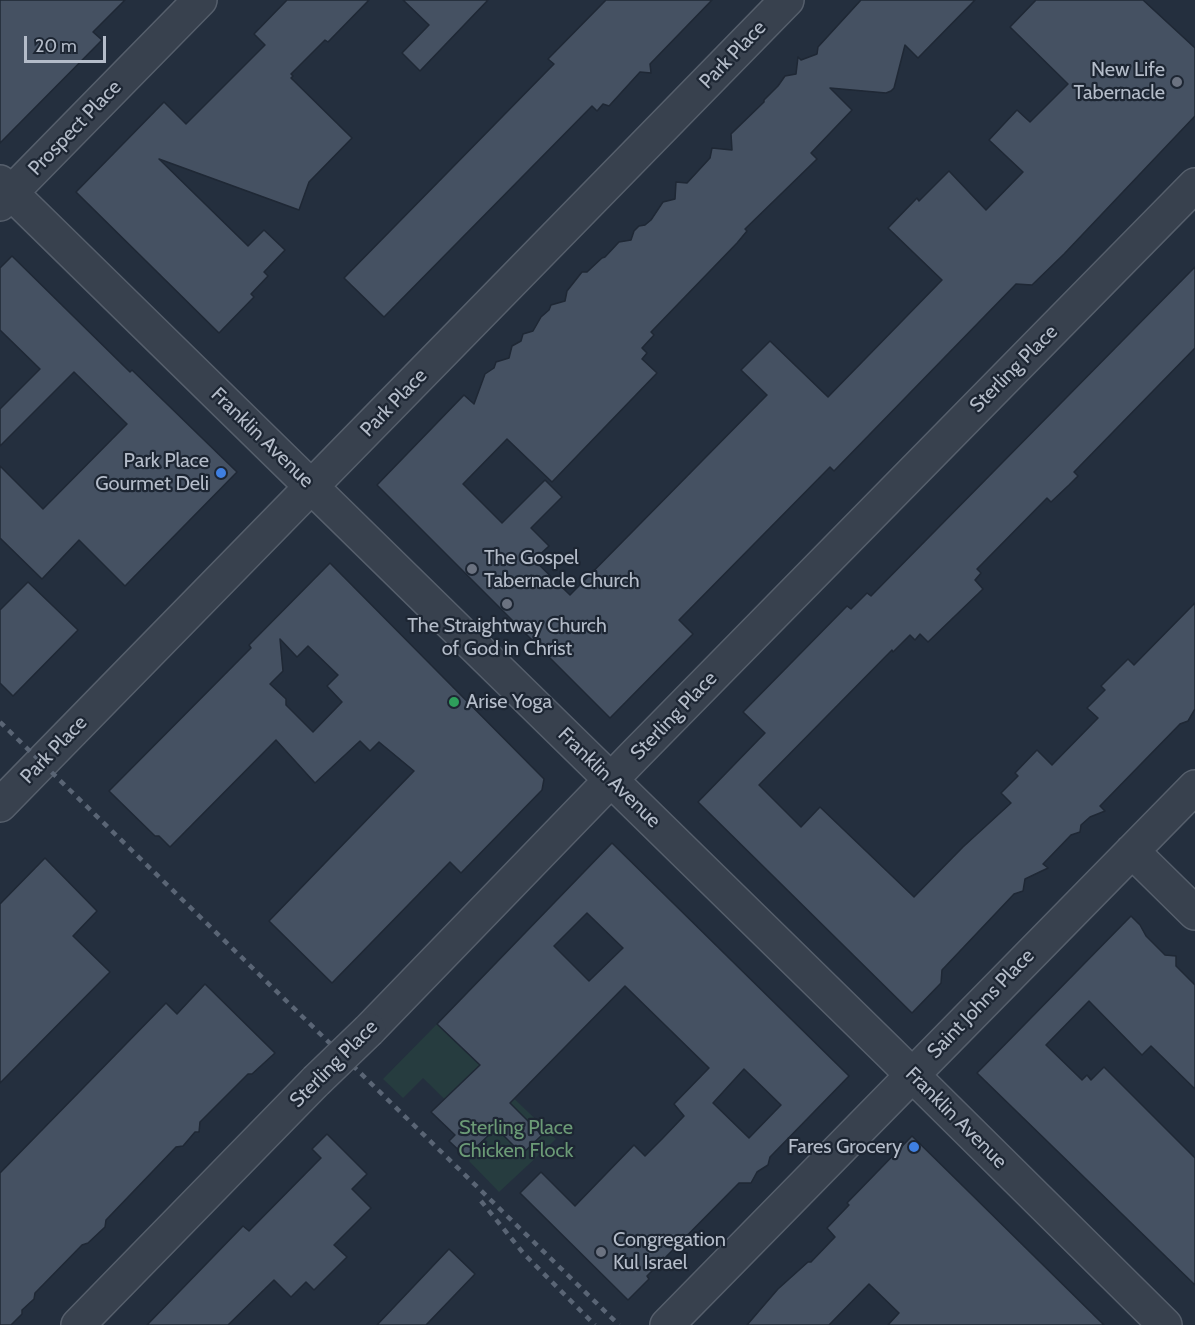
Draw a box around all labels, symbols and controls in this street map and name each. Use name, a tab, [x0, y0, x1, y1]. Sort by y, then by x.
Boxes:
street label: Park Place	[695, 16, 771, 94]
scale bar	[27, 24, 110, 62]
text: 20 m	[35, 35, 77, 57]
place label: New Life Tabernacle	[1074, 58, 1165, 105]
street label: Prospect Place	[24, 75, 126, 181]
marker: New Life Tabernacle	[1170, 75, 1184, 89]
street label: Sterling Place	[965, 320, 1063, 418]
street label: Park Place	[356, 364, 432, 442]
street label: Franklin Avenue	[206, 383, 318, 493]
place label: Park Place Gourmet Deli	[95, 449, 209, 496]
marker: Park Place Gourmet Deli	[214, 466, 228, 480]
place label: The Gospel Tabernacle Church	[484, 546, 640, 593]
marker: The Gospel Tabernacle Church	[465, 562, 479, 576]
marker: The Straightway Church of God in Christ	[500, 597, 514, 611]
place label: The Straightway Church of God in Christ	[407, 614, 607, 661]
street label: Sterling Place	[626, 667, 722, 765]
place label: Arise Yoga	[466, 690, 552, 714]
marker: Arise Yoga	[447, 695, 461, 709]
street label: Park Place	[16, 711, 92, 789]
street label: Franklin Avenue	[553, 723, 665, 833]
street label: Saint Johns Place	[923, 944, 1039, 1064]
street label: Sterling Place	[285, 1015, 383, 1113]
street label: Franklin Avenue	[900, 1062, 1012, 1174]
park label: Sterling Place Chicken Flock	[458, 1116, 574, 1163]
place label: Fares Grocery	[788, 1135, 902, 1159]
marker: Fares Grocery	[907, 1140, 921, 1154]
place label: Congregation Kul Israel	[613, 1228, 726, 1275]
marker: Congregation Kul Israel	[594, 1245, 608, 1259]

